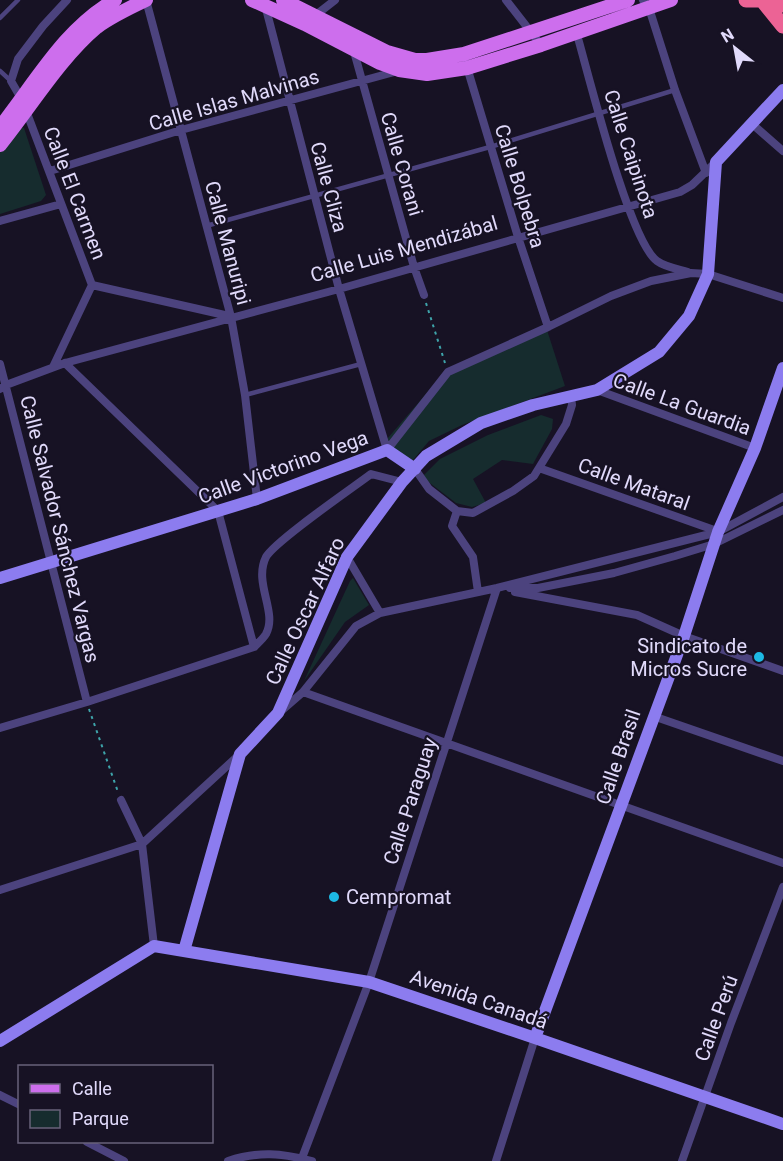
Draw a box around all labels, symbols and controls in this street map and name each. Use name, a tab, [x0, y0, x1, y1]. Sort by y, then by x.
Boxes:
north arrow	[705, 18, 765, 78]
text: N	[718, 25, 737, 47]
street label: Calle Islas Malvinas	[146, 64, 322, 136]
street label: Calle Caipinota	[599, 87, 663, 221]
street label: Calle Corani	[376, 109, 428, 219]
street label: Calle Bolpebra	[490, 121, 550, 251]
street label: Calle El Carmen	[39, 123, 111, 263]
street label: Calle Cliza	[305, 139, 353, 235]
street label: Calle Manuripi	[200, 178, 256, 308]
street label: Calle Luis Mendizábal	[308, 211, 500, 287]
street label: Calle La Guardia	[610, 368, 754, 440]
street label: Calle Salvador Sánchez Vargas	[15, 393, 105, 665]
street label: Calle Victorino Vega	[195, 425, 371, 509]
street label: Calle Mataral	[575, 453, 693, 515]
street label: Calle Oscar Alfaro	[260, 533, 350, 689]
place label: Sindicato de Micros Sucre	[630, 634, 747, 681]
marker: Sindicato de Micros Sucre	[752, 650, 766, 664]
street label: Calle Brasil	[591, 706, 645, 808]
street label: Calle Paraguay	[378, 734, 442, 868]
place label: Cempromat	[346, 885, 451, 909]
marker: Cempromat	[327, 890, 341, 904]
street label: Avenida Canadá	[407, 964, 551, 1034]
street label: Calle Perú	[689, 972, 743, 1064]
legend	[18, 1065, 213, 1143]
text: Calle	[72, 1078, 112, 1099]
text: Parque	[72, 1108, 129, 1129]

